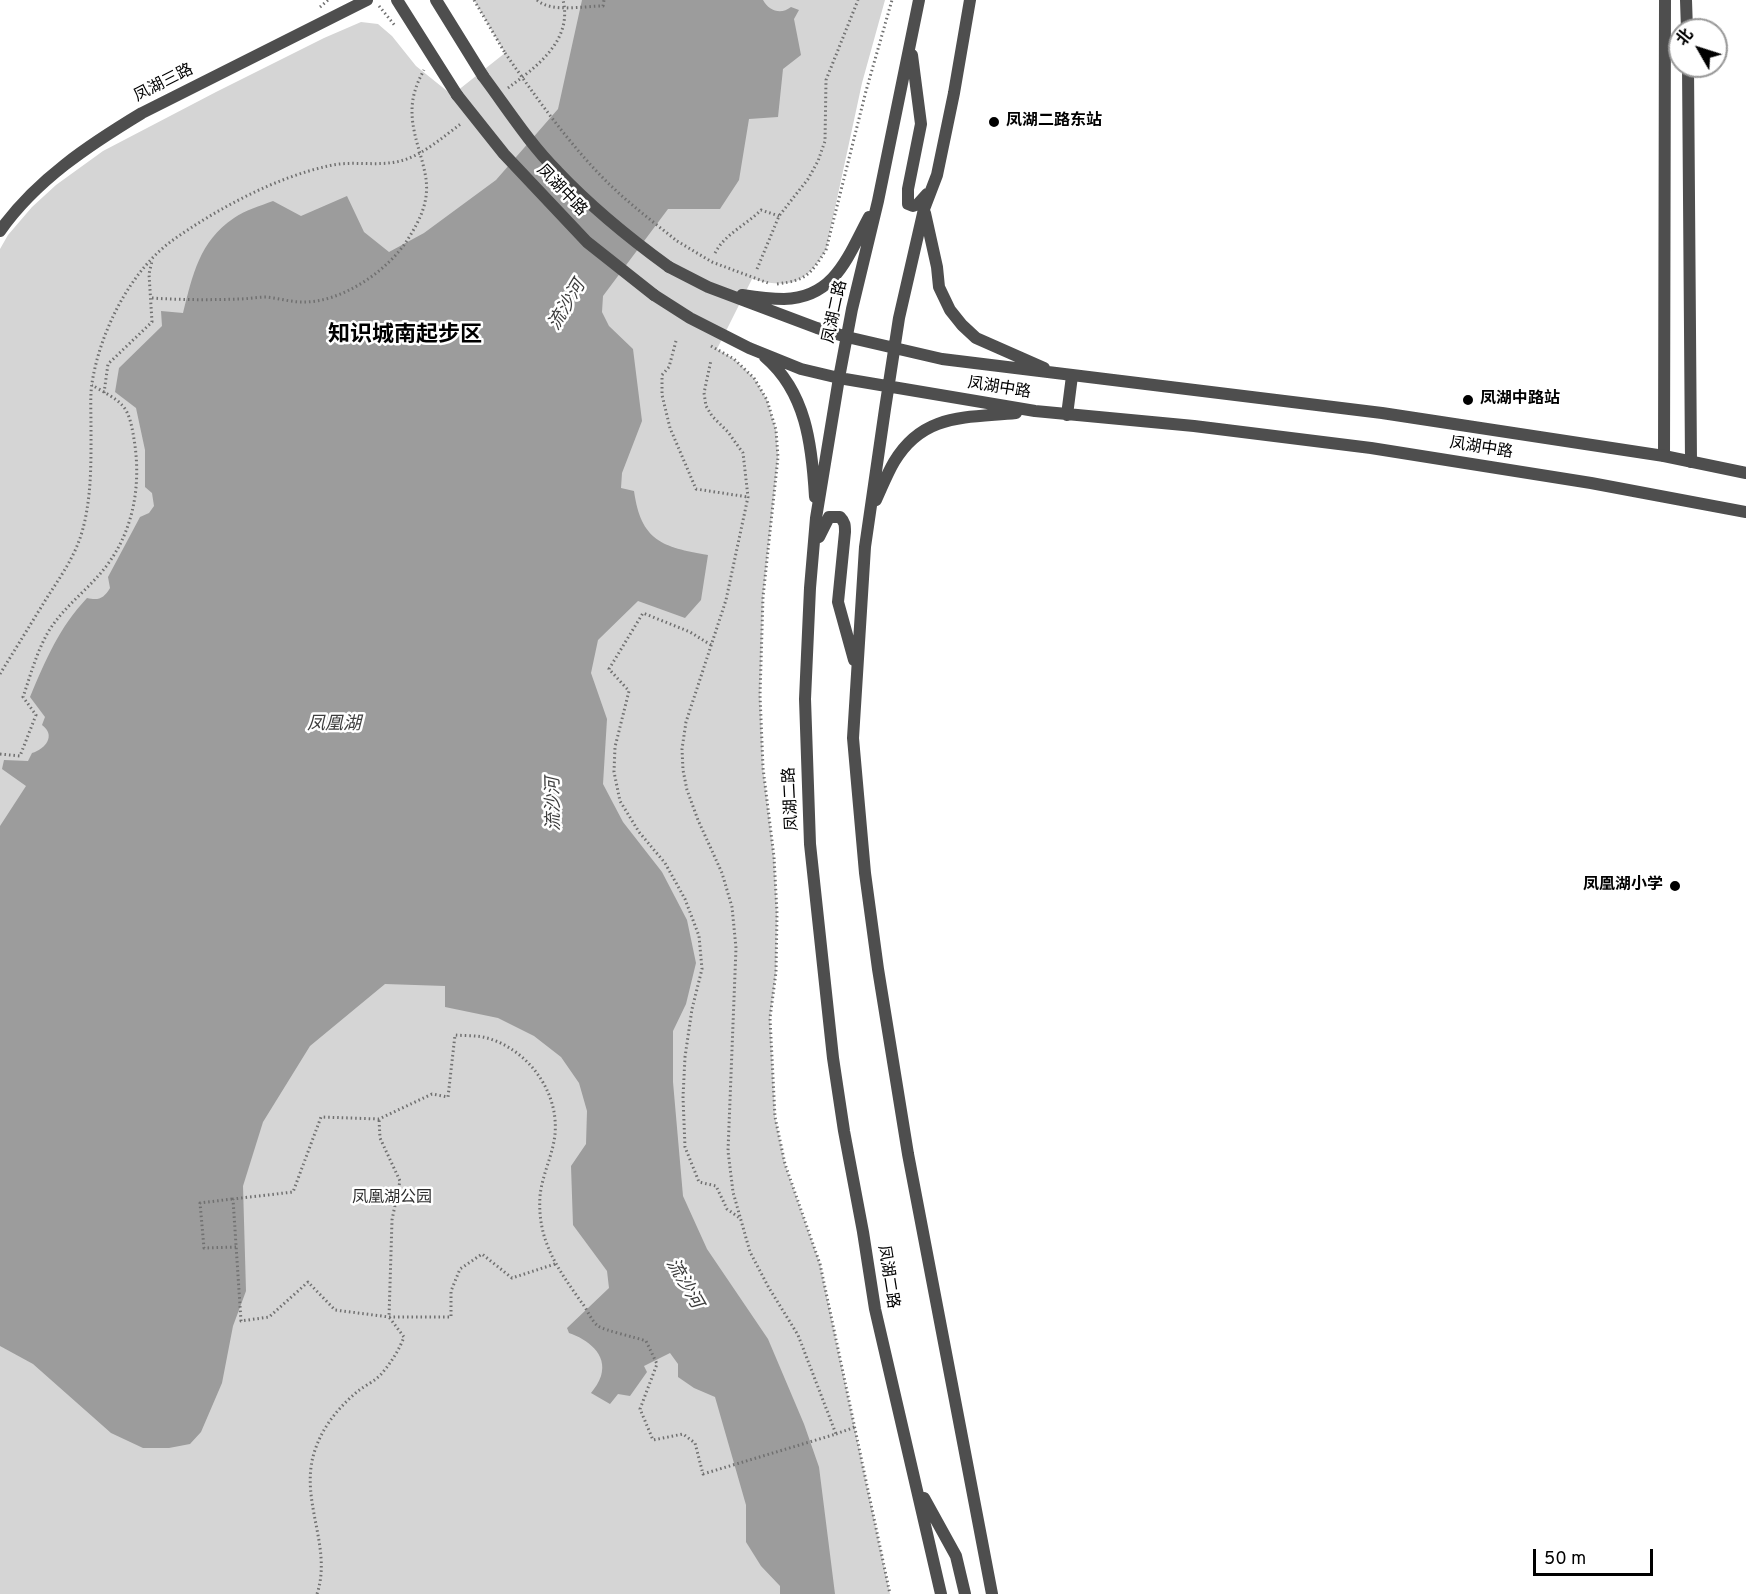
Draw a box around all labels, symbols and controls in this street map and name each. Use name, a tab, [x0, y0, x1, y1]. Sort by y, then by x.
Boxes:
north arrow	[1668, 18, 1728, 78]
text: 北	[1673, 25, 1698, 50]
street label: 凤湖三路	[131, 61, 197, 107]
place label: 凤湖二路东站	[1006, 112, 1102, 132]
marker: 凤湖二路东站	[987, 115, 1001, 129]
street label: 凤湖中路	[532, 161, 590, 221]
water label: 流沙河	[545, 277, 591, 335]
street label: 凤湖二路	[820, 279, 852, 345]
district label: 知识城南起步区	[328, 324, 482, 350]
street label: 凤湖中路	[966, 375, 1032, 403]
place label: 凤湖中路站	[1480, 390, 1560, 410]
marker: 凤湖中路站	[1461, 393, 1475, 407]
street label: 凤湖中路	[1448, 435, 1514, 463]
water label: 凤凰湖	[307, 714, 361, 736]
street label: 凤湖二路	[781, 767, 803, 831]
water label: 流沙河	[544, 777, 566, 831]
place label: 凤凰湖小学	[1583, 876, 1663, 896]
marker: 凤凰湖小学	[1668, 879, 1682, 893]
park label: 凤凰湖公园	[352, 1189, 432, 1209]
street label: 凤湖二路	[873, 1244, 901, 1310]
water label: 流沙河	[660, 1255, 706, 1313]
scale bar	[1536, 1537, 1656, 1575]
text: 50 m	[1544, 1548, 1586, 1571]

